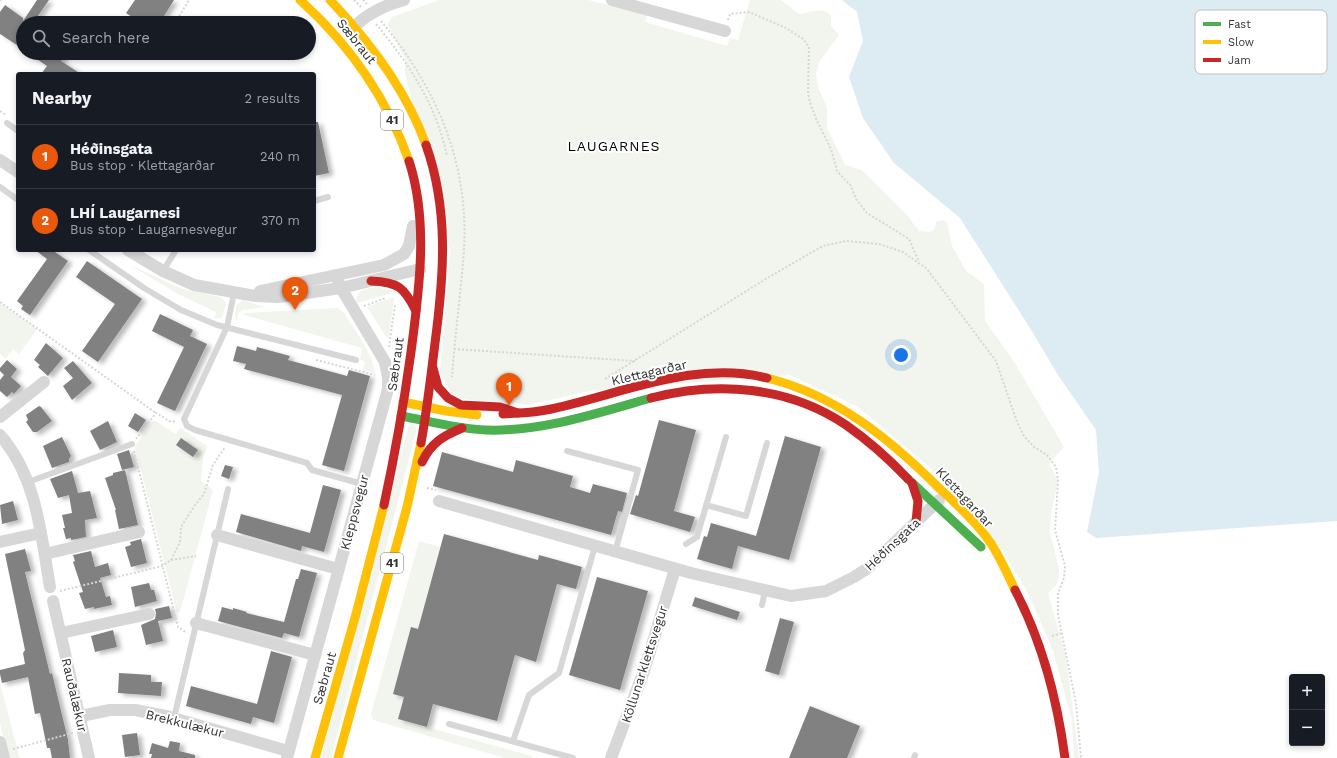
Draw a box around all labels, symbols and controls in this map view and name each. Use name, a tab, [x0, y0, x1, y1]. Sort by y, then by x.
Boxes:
legend	[1195, 10, 1327, 74]
search box	[16, 16, 316, 60]
street label: Sæbraut	[334, 16, 380, 67]
text: Fast	[1228, 18, 1251, 31]
icon: search	[30, 27, 52, 49]
text: Search here	[62, 29, 150, 47]
text: Slow	[1228, 36, 1254, 49]
text: Jam	[1228, 54, 1251, 67]
text: Nearby	[32, 88, 91, 108]
text: 2 results	[245, 91, 300, 106]
road number: 41	[381, 110, 403, 130]
district label: LAUGARNES	[567, 138, 661, 154]
text: Héðinsgata	[70, 140, 153, 158]
text: 1	[42, 149, 48, 164]
text: 240 m	[260, 149, 300, 164]
text: Bus stop · Klettagarðar	[70, 158, 215, 173]
text: LHÍ Laugarnesi	[70, 204, 180, 222]
text: 2	[41, 213, 49, 228]
text: 370 m	[261, 213, 300, 228]
text: Bus stop · Laugarnesvegur	[70, 222, 237, 237]
pin: 2	[282, 277, 308, 310]
street label: Sæbraut	[384, 336, 407, 392]
your location	[891, 345, 911, 365]
street label: Klettagarðar	[610, 357, 688, 388]
pin: 1	[496, 373, 522, 406]
street label: Klettagarðar	[933, 464, 996, 531]
street label: Kleppsvegur	[337, 473, 372, 552]
street label: Héðinsgata	[862, 515, 924, 574]
road number: 41	[381, 553, 403, 573]
street label: Köllunarklettsvegur	[618, 604, 671, 725]
street label: Sæbraut	[310, 650, 339, 706]
street label: Rauðalækur	[59, 657, 90, 734]
map controls	[1289, 674, 1325, 746]
button: +	[1289, 674, 1325, 710]
street label: Brekkulækur	[144, 707, 226, 740]
button: −	[1289, 710, 1325, 746]

